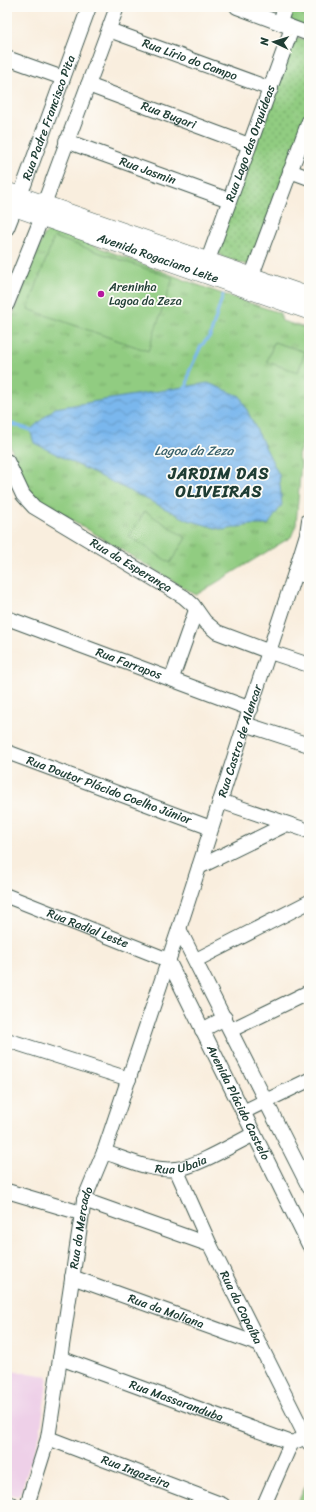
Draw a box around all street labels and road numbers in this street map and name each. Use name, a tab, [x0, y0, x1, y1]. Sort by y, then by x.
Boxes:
street label: Rua Lírio do Campo	[139, 32, 241, 87]
street label: Rua Padre Francisco Pita	[16, 52, 82, 183]
street label: Rua Lago das Orquídeas	[219, 82, 282, 205]
street label: Rua Bugari	[138, 95, 200, 136]
street label: Rua Jasmin	[116, 150, 180, 191]
street label: Avenida Rogaciano Leite	[93, 226, 222, 289]
street label: Rua da Esperança	[86, 532, 176, 598]
street label: Rua Farrapos	[92, 641, 166, 686]
street label: Rua Castro de Alencar	[211, 680, 269, 800]
street label: Rua Doutor Plácido Coelho Júnior	[23, 749, 196, 831]
street label: Rua Radial Leste	[44, 902, 132, 954]
street label: Avenida Plácido Castelo	[200, 1040, 276, 1164]
street label: Rua Ubaia	[154, 1148, 211, 1181]
street label: Rua do Mercado	[63, 1183, 99, 1271]
street label: Rua da Copaíba	[213, 1267, 269, 1348]
street label: Rua da Moliana	[125, 1287, 207, 1335]
street label: Rua Massaranduba	[126, 1373, 227, 1428]
street label: Rua Ingazeira	[98, 1448, 174, 1495]

